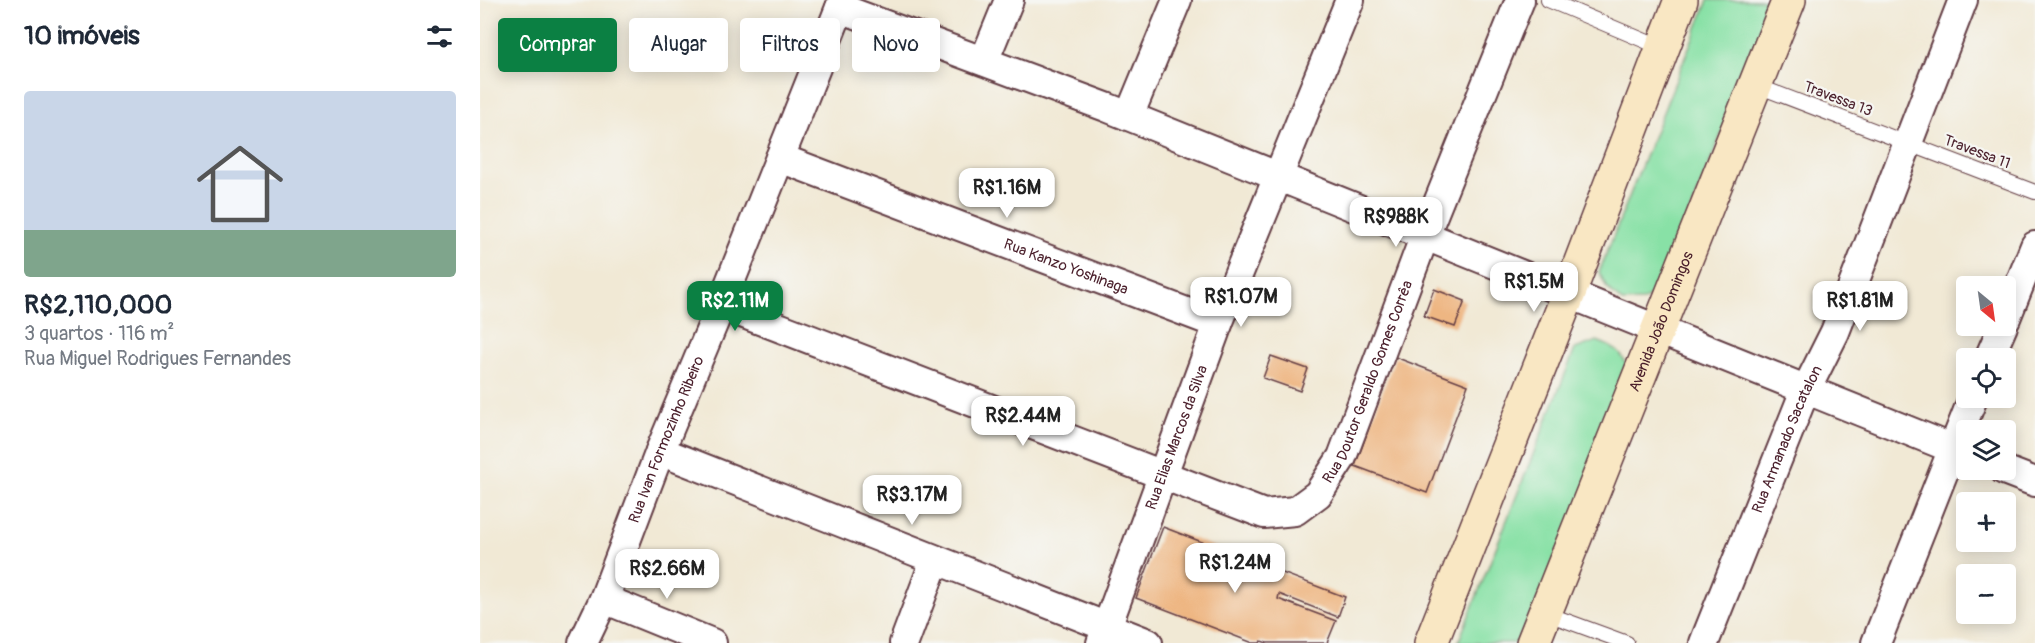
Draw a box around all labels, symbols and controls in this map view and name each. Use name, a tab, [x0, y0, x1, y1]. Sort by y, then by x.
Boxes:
chip: Comprar	[498, 18, 617, 72]
chip: Alugar	[629, 18, 728, 72]
chip: Filtros	[740, 18, 840, 72]
chip: Novo	[852, 18, 940, 72]
text: 10 imóveis	[24, 20, 140, 52]
icon: filters	[423, 20, 456, 53]
street label: Travessa 13	[1801, 77, 1875, 121]
icon: home	[186, 130, 294, 238]
street label: Travessa 11	[1941, 131, 2013, 173]
pin: R$1.16M	[952, 168, 1062, 219]
text: R$1.16M	[973, 175, 1041, 200]
pin: R$988K	[1347, 197, 1445, 248]
text: R$988K	[1364, 204, 1428, 229]
street label: Rua Kanzo Yoshinaga	[1001, 234, 1131, 299]
street label: Avenida João Domingos	[1625, 248, 1698, 395]
pin: R$1.5M	[1485, 262, 1583, 313]
text: R$1.5M	[1504, 269, 1564, 294]
north arrow	[1956, 276, 2016, 336]
map controls	[1956, 276, 2016, 624]
pin: R$1.07M	[1186, 277, 1296, 328]
street label: Rua Doutor Geraldo Gomes Corrêa	[1318, 278, 1417, 487]
pin: R$2.11M	[680, 281, 790, 332]
pin: R$1.81M	[1805, 281, 1915, 332]
text: R$1.07M	[1204, 284, 1278, 309]
text: R$2.11M	[701, 288, 769, 313]
text: R$1.81M	[1827, 288, 1893, 313]
text: R$2,110,000	[24, 289, 172, 321]
text: 3 quartos · 116 m²	[24, 321, 174, 346]
text: Rua Miguel Rodrigues Fernandes	[24, 346, 291, 371]
button: locate	[1956, 348, 2016, 408]
street label: Rua Ivan Formozinho Ribeiro	[624, 353, 708, 525]
street label: Rua Elias Marcos da Silva	[1141, 362, 1212, 512]
street label: Rua Armanado Sacatalon	[1748, 362, 1826, 516]
pin: R$2.44M	[968, 396, 1078, 447]
text: R$2.44M	[985, 403, 1061, 428]
button: layers	[1956, 420, 2016, 480]
pin: R$3.17M	[857, 475, 967, 526]
text: R$3.17M	[877, 482, 947, 507]
button: +	[1956, 492, 2016, 552]
pin: R$1.24M	[1180, 543, 1290, 594]
pin: R$2.66M	[612, 549, 722, 600]
text: R$1.24M	[1199, 550, 1271, 575]
text: R$2.66M	[629, 556, 705, 581]
button: −	[1956, 564, 2016, 624]

